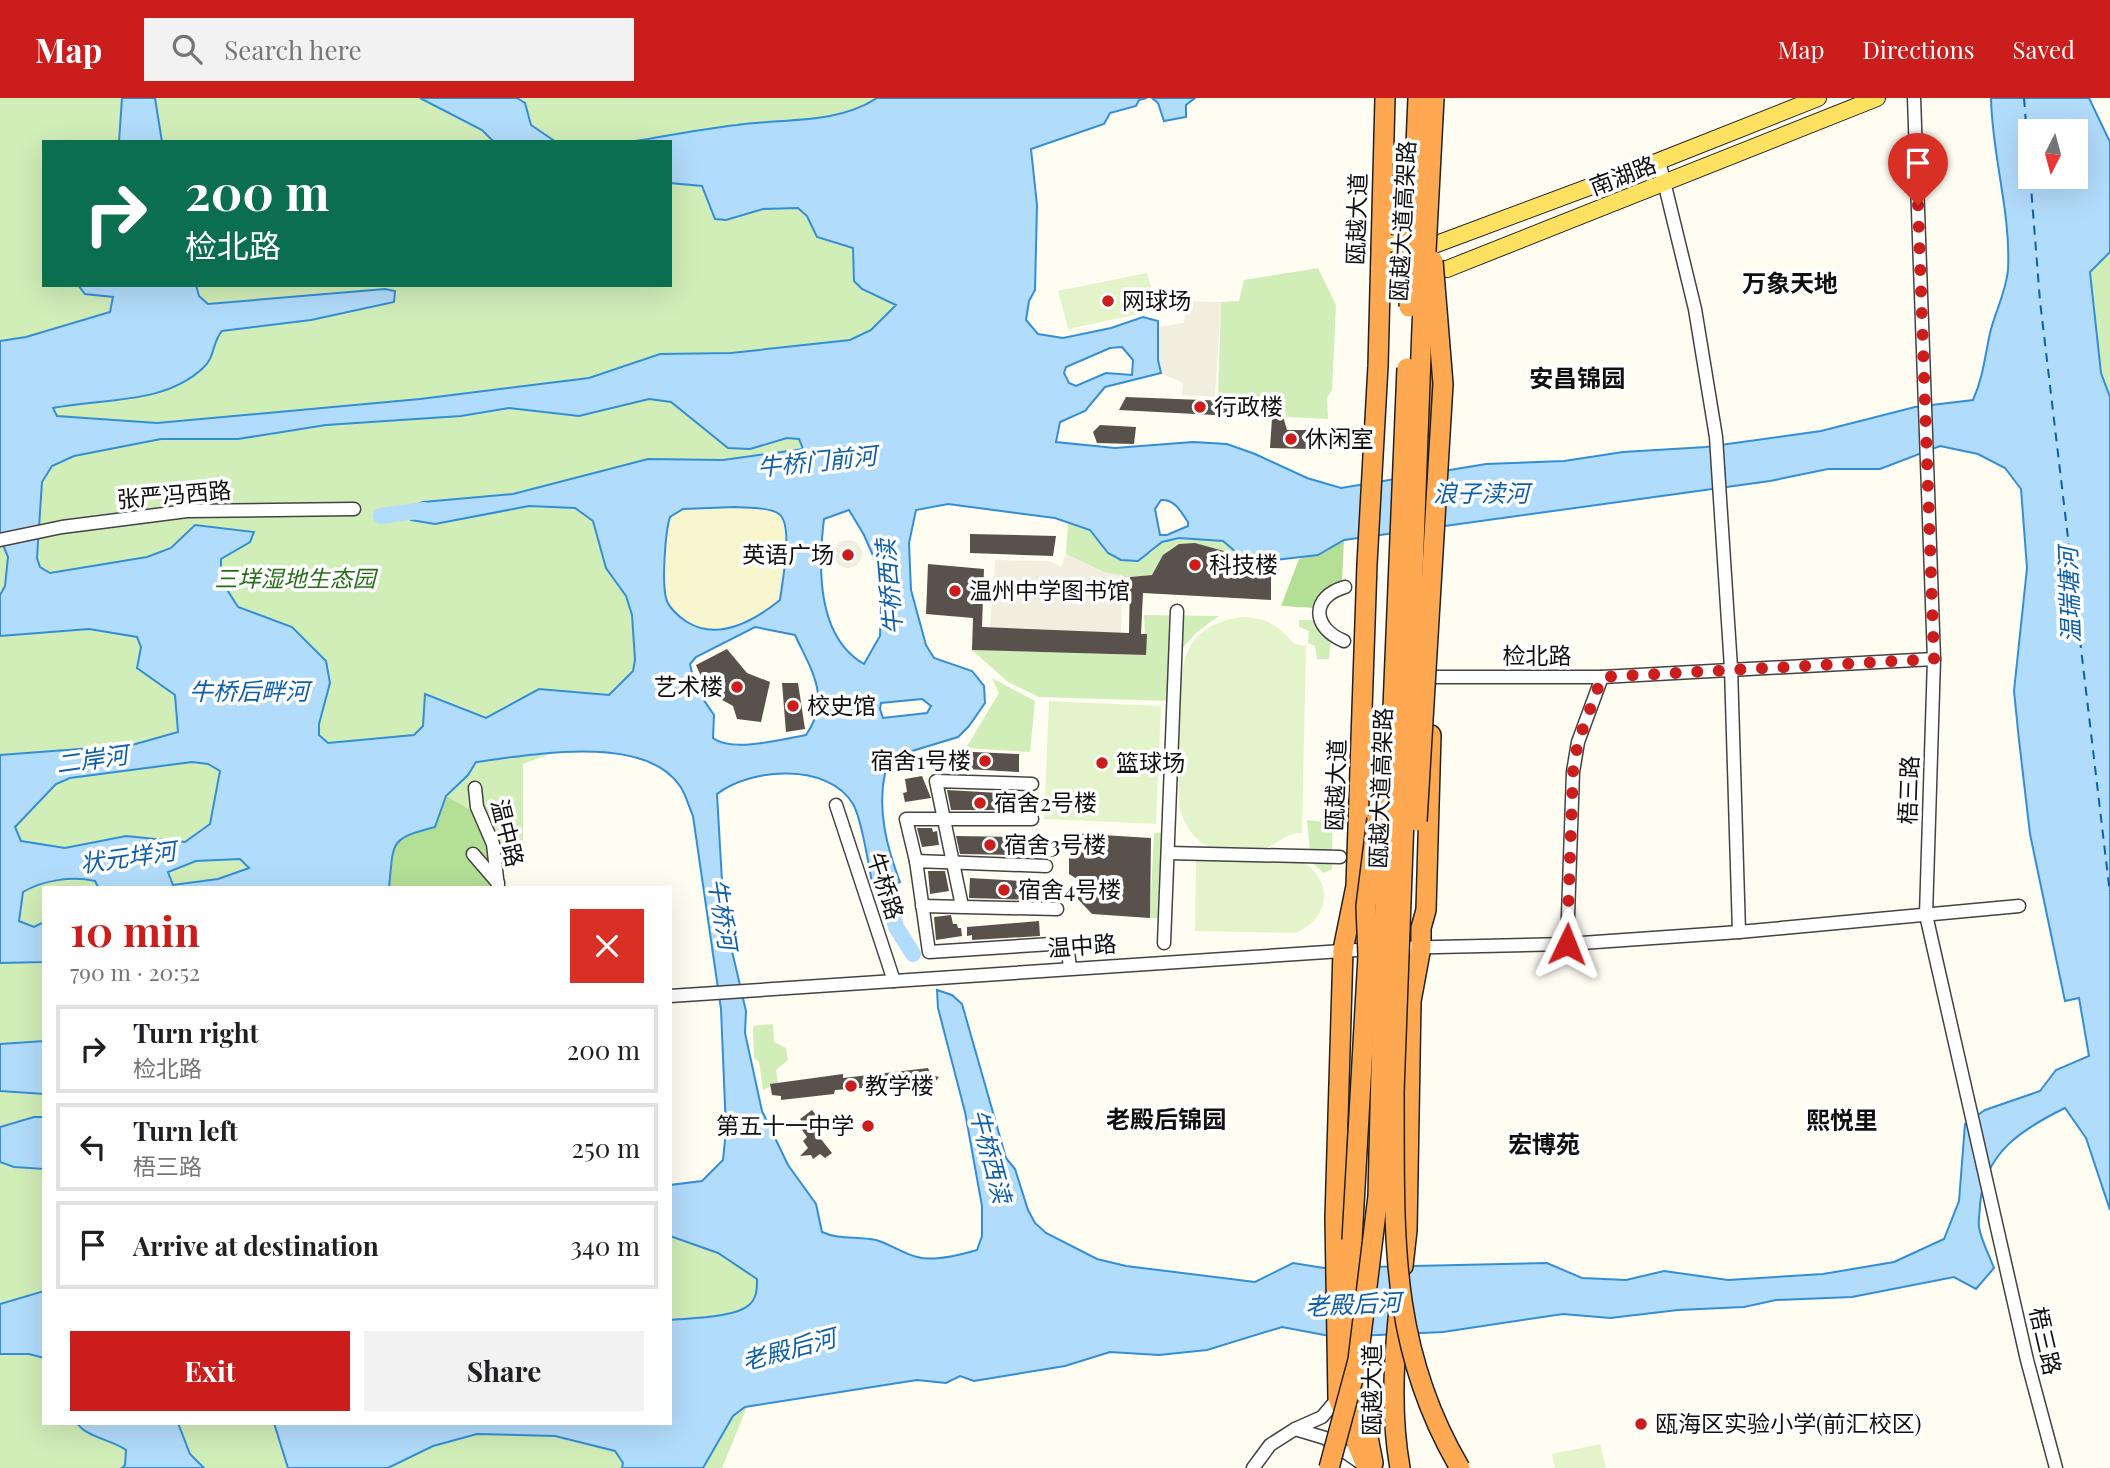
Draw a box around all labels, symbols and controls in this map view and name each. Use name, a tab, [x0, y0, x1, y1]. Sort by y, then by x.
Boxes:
search box	[144, 18, 634, 81]
text: Map	[35, 27, 102, 71]
icon: search	[168, 30, 206, 68]
text: Search here	[224, 32, 362, 67]
text: Map	[1778, 33, 1824, 65]
text: Directions	[1862, 33, 1975, 65]
text: Saved	[2013, 33, 2075, 65]
north arrow	[2018, 119, 2088, 189]
map controls	[2018, 119, 2088, 189]
pin	[1888, 133, 1948, 205]
street label: 瓯越大道高架路	[1382, 140, 1421, 302]
icon: arrive	[1899, 144, 1937, 182]
street label: 南湖路	[1585, 148, 1660, 201]
text: 200 m	[185, 158, 330, 223]
icon: right	[70, 168, 161, 259]
street label: 瓯越大道	[1338, 172, 1373, 265]
text: 检北路	[185, 223, 281, 266]
district label: 万象天地	[1742, 266, 1838, 298]
place label: 网球场	[1122, 284, 1191, 315]
marker: 网球场	[1100, 293, 1116, 309]
district label: 安昌锦园	[1529, 361, 1625, 393]
place label: 行政楼	[1214, 390, 1283, 421]
marker: 行政楼	[1192, 399, 1208, 415]
place label: 休闲室	[1305, 422, 1374, 453]
marker: 休闲室	[1283, 431, 1299, 447]
water label: 牛桥门前河	[755, 437, 882, 482]
street label: 张严冯西路	[115, 473, 233, 514]
water label: 浪子渎河	[1433, 476, 1533, 508]
water label: 牛桥西渎	[868, 535, 908, 636]
place label: 英语广场	[742, 538, 834, 569]
water label: 温瑞塘河	[2050, 543, 2086, 644]
marker: 英语广场	[840, 547, 856, 563]
place label: 科技楼	[1209, 548, 1278, 579]
marker: 科技楼	[1187, 557, 1203, 573]
park label: 三垟湿地生态园	[215, 562, 379, 593]
place label: 温州中学图书馆	[969, 574, 1130, 605]
marker: 温州中学图书馆	[947, 583, 963, 599]
street label: 检北路	[1503, 639, 1572, 670]
place label: 艺术楼	[654, 670, 723, 701]
water label: 牛桥后畔河	[189, 674, 313, 706]
marker: 艺术楼	[729, 679, 745, 695]
place label: 校史馆	[807, 689, 876, 720]
marker: 校史馆	[785, 698, 801, 714]
street label: 瓯越大道高架路	[1361, 707, 1398, 869]
water label: 二岸河	[54, 737, 134, 779]
street label: 瓯越大道	[1317, 738, 1352, 831]
place label: 宿舍1号楼	[870, 744, 971, 775]
place label: 篮球场	[1116, 746, 1185, 777]
marker: 宿舍1号楼	[977, 753, 993, 769]
marker: 篮球场	[1094, 755, 1110, 771]
street label: 梧三路	[1891, 755, 1924, 825]
place label: 宿舍2号楼	[994, 786, 1097, 817]
street label: 温中路	[485, 795, 532, 870]
marker: 宿舍2号楼	[972, 795, 988, 811]
place label: 宿舍3号楼	[1004, 828, 1106, 859]
water label: 状元垟河	[78, 833, 181, 879]
marker: 宿舍3号楼	[982, 837, 998, 853]
street label: 牛桥路	[861, 848, 912, 923]
place label: 宿舍4号楼	[1018, 873, 1121, 904]
water label: 牛桥河	[703, 876, 746, 956]
marker: 宿舍4号楼	[996, 882, 1012, 898]
text: 10 min	[70, 902, 200, 958]
position arrow	[1530, 907, 1604, 981]
button: close	[570, 909, 644, 983]
street label: 温中路	[1046, 927, 1117, 962]
text: 790 m · 20:52	[70, 956, 200, 987]
text: Turn right	[133, 1015, 259, 1050]
icon: right	[74, 1030, 112, 1068]
text: 200 m	[567, 1032, 640, 1067]
text: 检北路	[133, 1052, 202, 1083]
place label: 教学楼	[865, 1069, 934, 1100]
marker: 教学楼	[843, 1078, 859, 1094]
district label: 老殿后锦园	[1106, 1102, 1226, 1134]
district label: 熙悦里	[1806, 1103, 1878, 1135]
water label: 牛桥西渎	[964, 1105, 1021, 1209]
place label: 第五十一中学	[716, 1109, 854, 1140]
text: Turn left	[133, 1113, 238, 1148]
marker: 第五十一中学	[860, 1118, 876, 1134]
district label: 宏博苑	[1508, 1127, 1580, 1159]
icon: left	[74, 1128, 112, 1166]
text: 250 m	[572, 1130, 640, 1165]
text: 梧三路	[133, 1150, 202, 1181]
icon: arrive	[74, 1226, 112, 1264]
text: Arrive at destination	[133, 1228, 379, 1263]
text: 340 m	[570, 1228, 640, 1263]
water label: 老殿后河	[1304, 1284, 1406, 1321]
street label: 梧三路	[2024, 1304, 2069, 1378]
water label: 老殿后河	[738, 1319, 843, 1376]
button: Exit	[70, 1331, 350, 1411]
button: Share	[364, 1331, 644, 1411]
street label: 瓯越大道	[1355, 1344, 1386, 1436]
place label: 瓯海区实验小学(前汇校区)	[1655, 1407, 1922, 1438]
marker: 瓯海区实验小学(前汇校区)	[1633, 1416, 1649, 1432]

